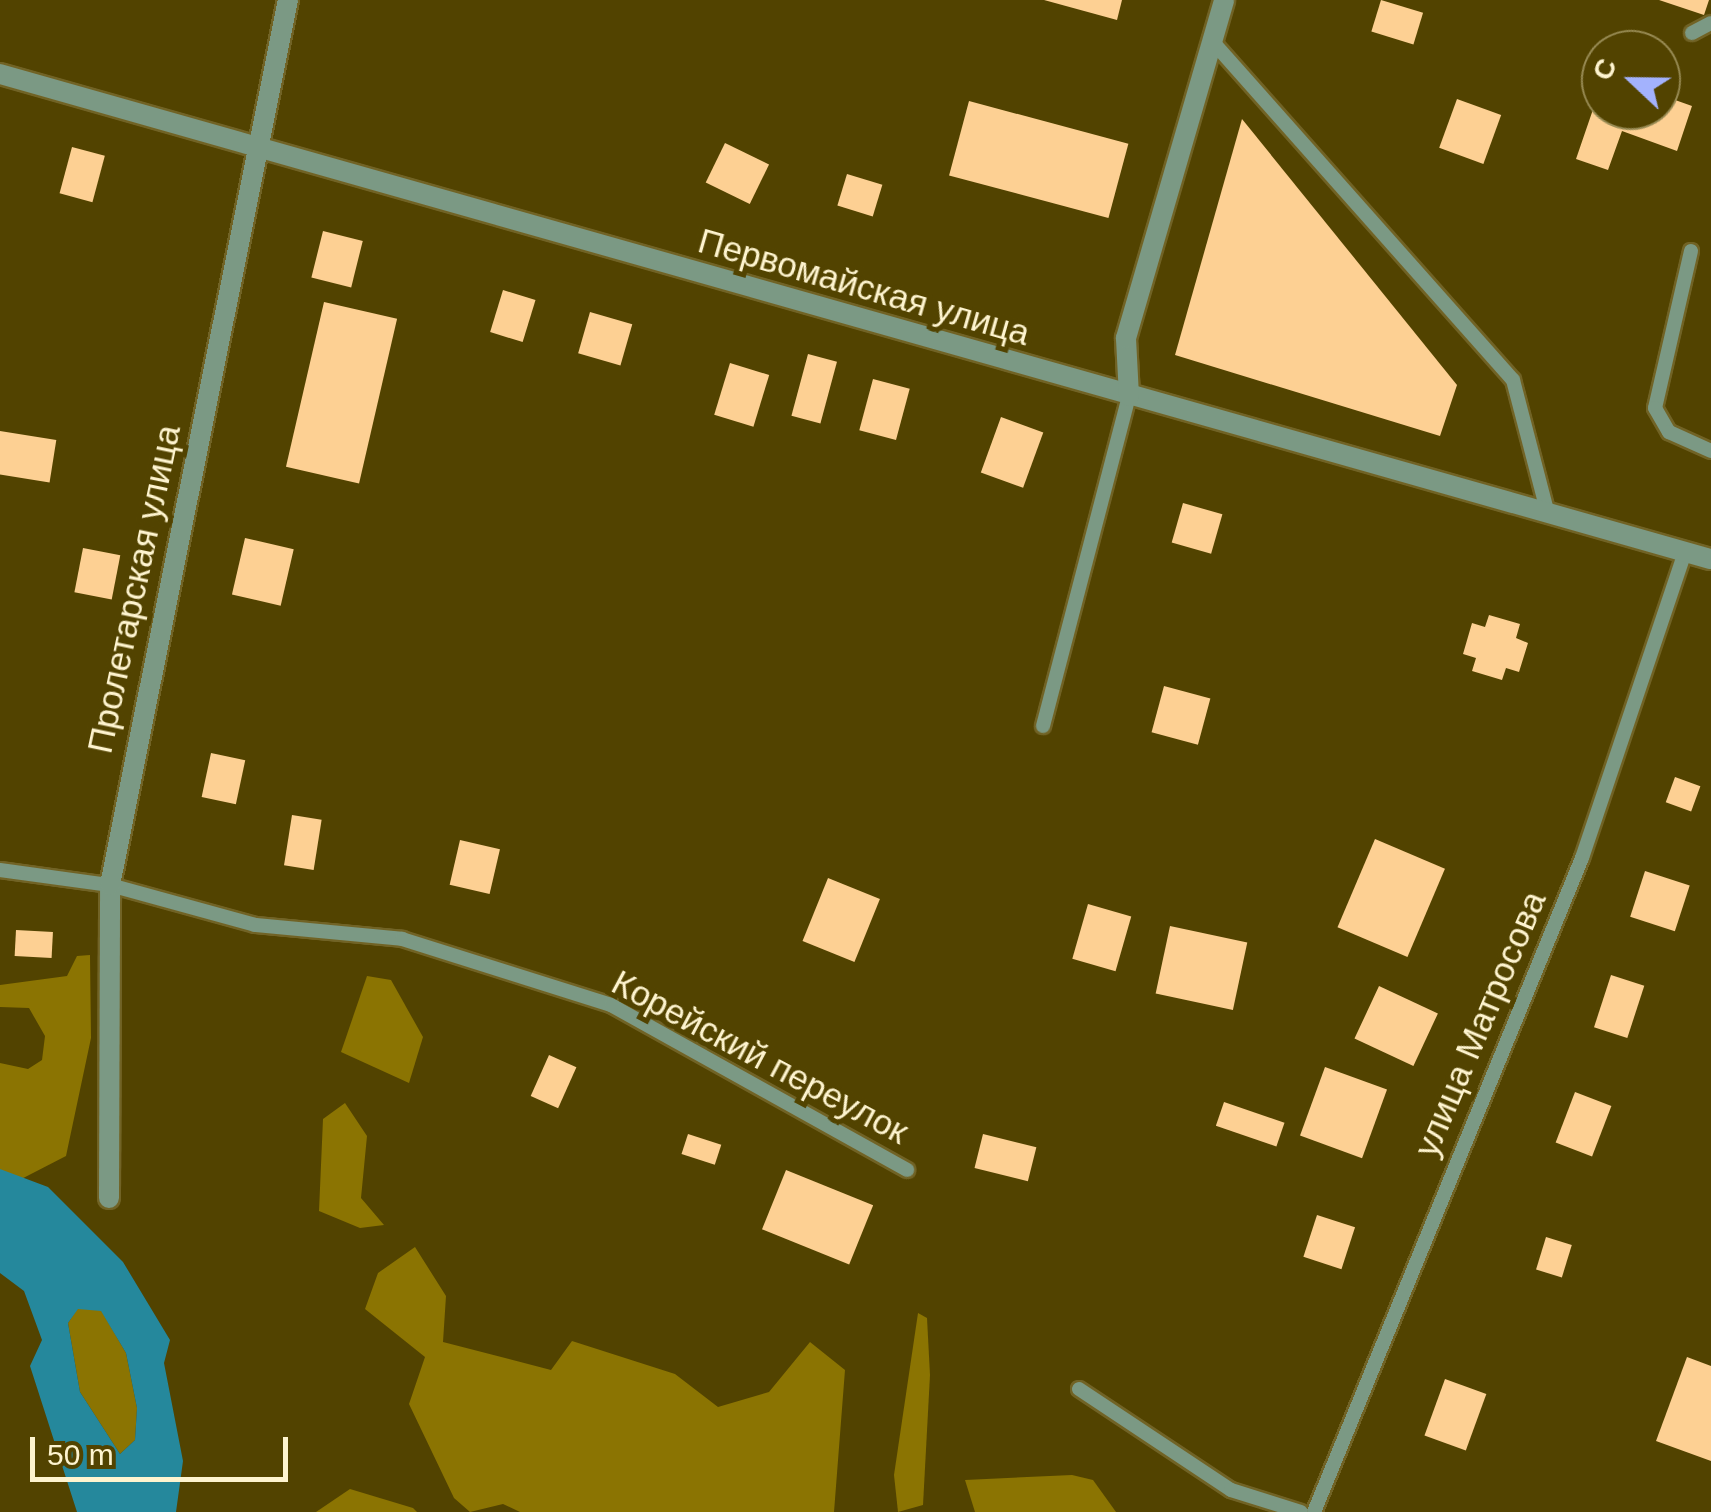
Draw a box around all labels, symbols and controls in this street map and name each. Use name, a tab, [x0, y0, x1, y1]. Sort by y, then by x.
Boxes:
north arrow	[1581, 30, 1681, 130]
text: С	[1586, 54, 1623, 85]
street label: Первомайская улица	[693, 220, 1035, 354]
street label: Пролетарская улица	[79, 421, 189, 757]
street label: улица Матросова	[1405, 885, 1555, 1163]
street label: Корейский переулок	[605, 961, 915, 1153]
scale bar	[35, 1417, 292, 1479]
text: 50 m	[47, 1438, 114, 1471]

